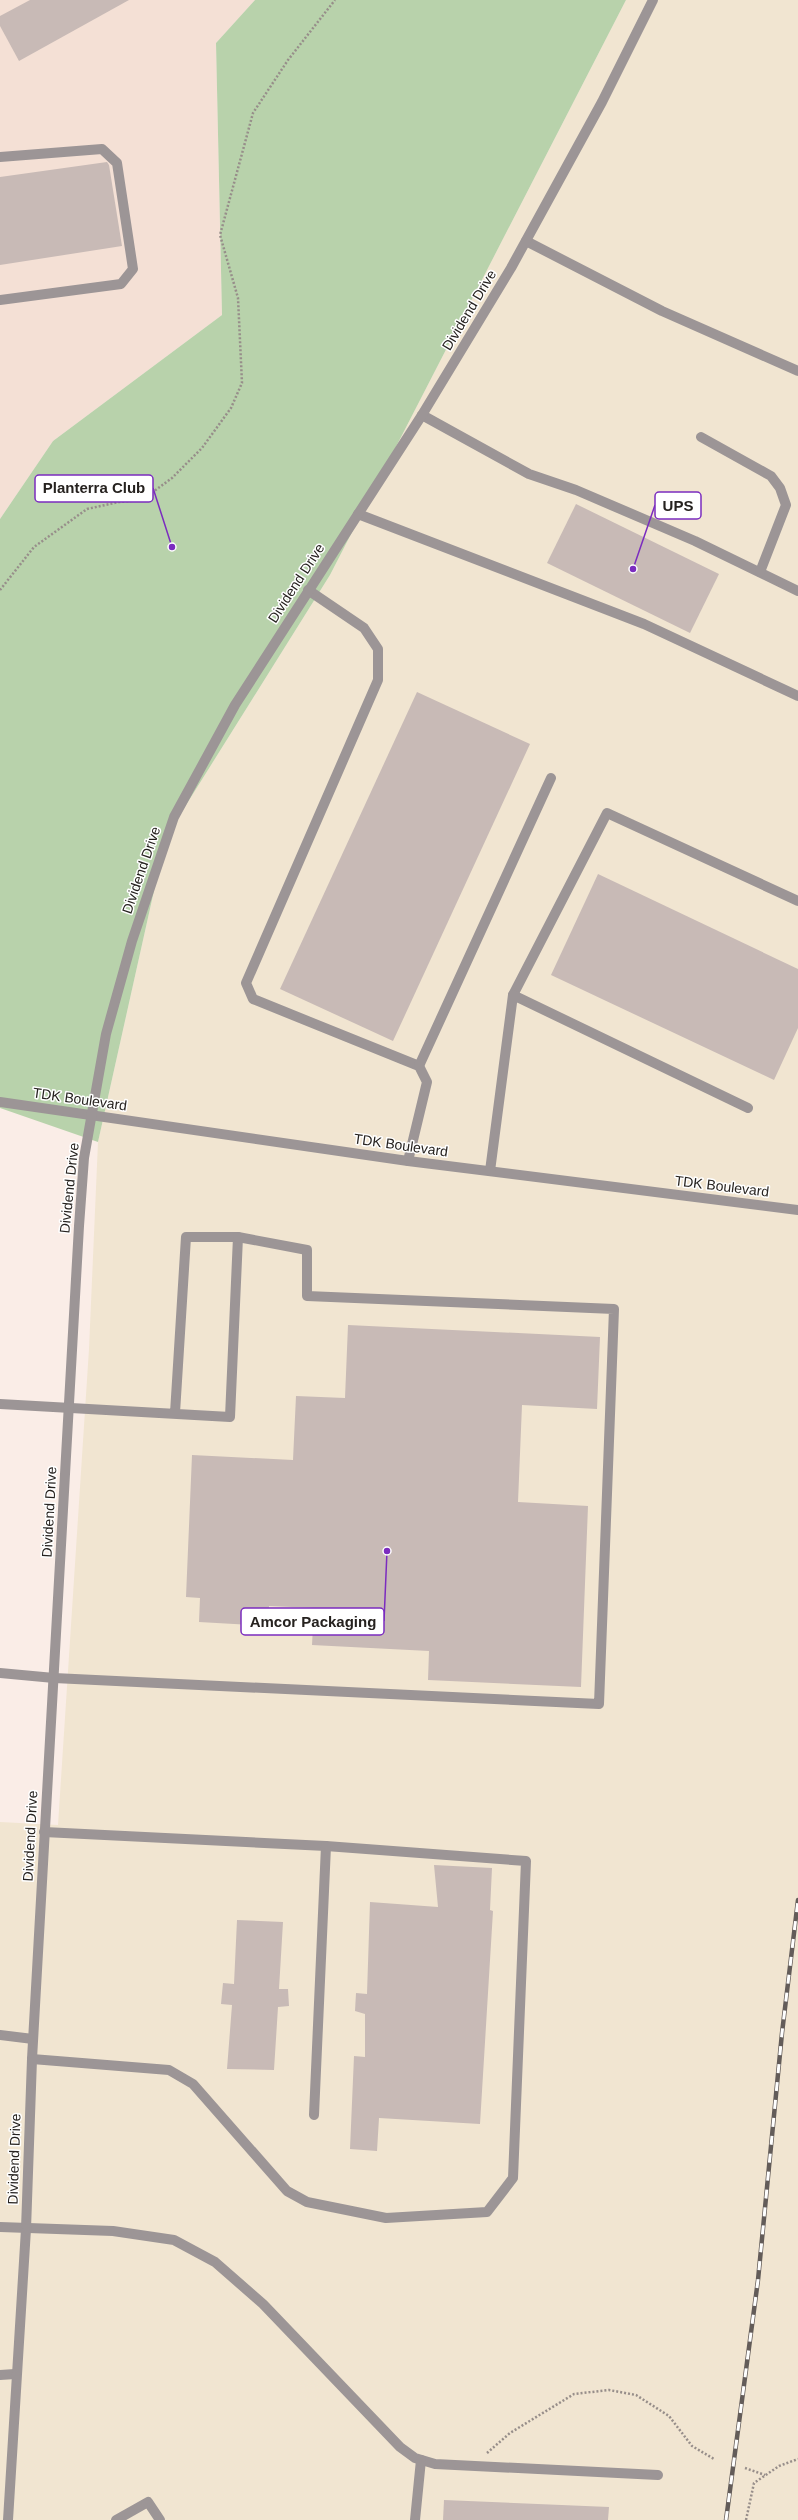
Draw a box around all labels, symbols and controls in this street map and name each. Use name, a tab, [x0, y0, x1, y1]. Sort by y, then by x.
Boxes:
street label: Dividend Drive	[439, 267, 499, 353]
callout: Planterra Club	[35, 475, 153, 502]
text: Planterra Club	[43, 479, 145, 496]
callout: UPS	[655, 492, 701, 519]
text: UPS	[663, 497, 693, 514]
street label: Dividend Drive	[264, 540, 328, 626]
street label: Dividend Drive	[119, 824, 163, 916]
street label: TDK Boulevard	[32, 1084, 128, 1114]
street label: TDK Boulevard	[353, 1130, 449, 1160]
street label: Dividend Drive	[56, 1142, 82, 1234]
street label: TDK Boulevard	[674, 1172, 770, 1200]
street label: Dividend Drive	[39, 1466, 59, 1558]
callout: Amcor Packaging	[241, 1608, 384, 1635]
text: Amcor Packaging	[250, 1613, 376, 1630]
street label: Dividend Drive	[20, 1790, 40, 1882]
street label: Dividend Drive	[4, 2113, 24, 2205]

